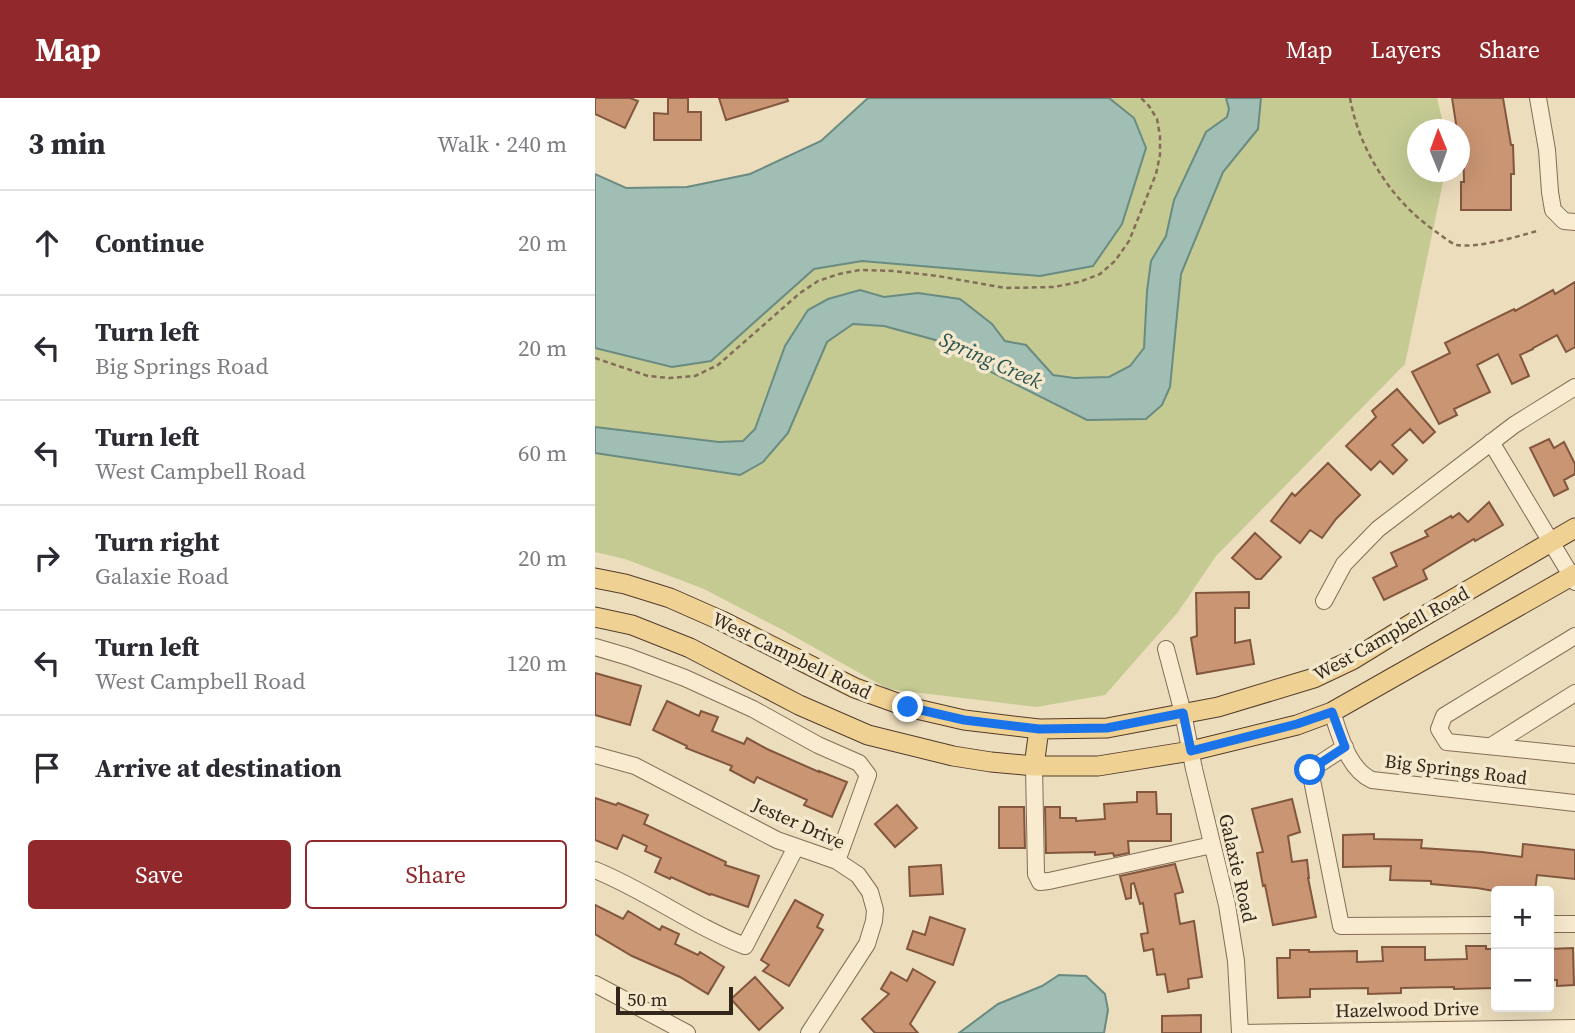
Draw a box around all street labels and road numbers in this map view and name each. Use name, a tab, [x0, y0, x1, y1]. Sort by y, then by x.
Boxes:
street label: West Campbell Road	[1309, 579, 1474, 687]
street label: West Campbell Road	[708, 605, 876, 705]
street label: Big Springs Road	[1383, 747, 1529, 791]
street label: Jester Drive	[748, 791, 849, 855]
street label: Galaxie Road	[1213, 811, 1263, 925]
street label: Hazelwood Drive	[1335, 995, 1479, 1023]

